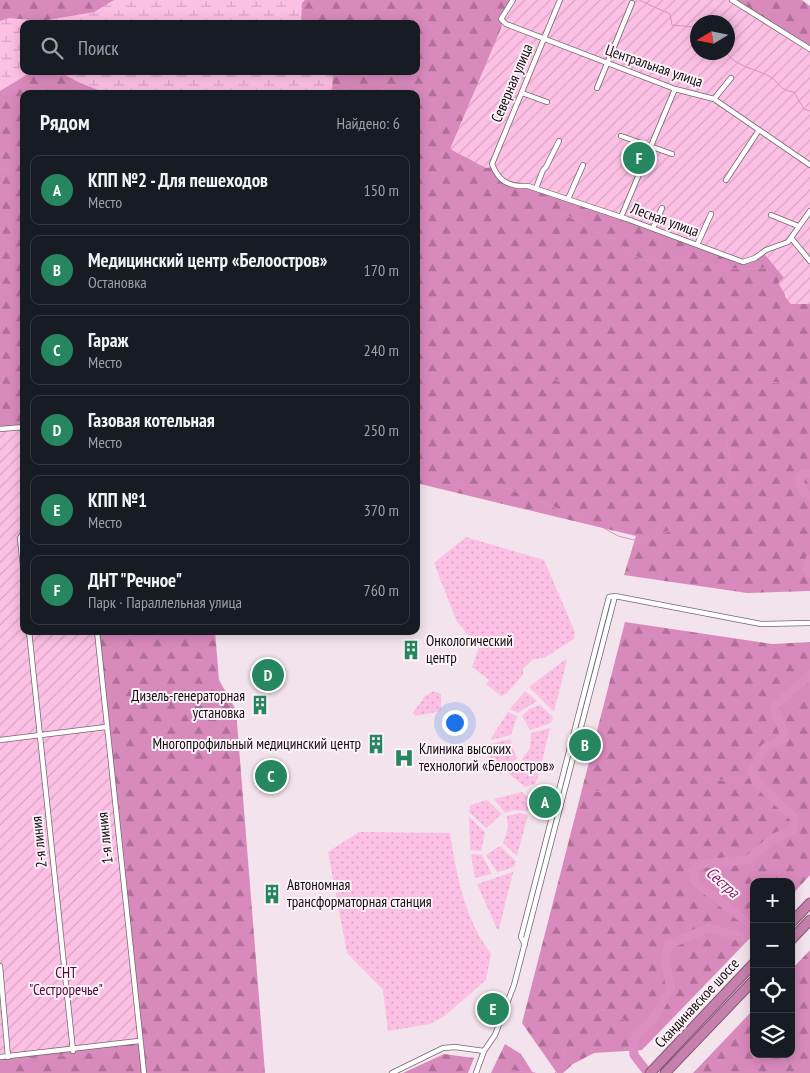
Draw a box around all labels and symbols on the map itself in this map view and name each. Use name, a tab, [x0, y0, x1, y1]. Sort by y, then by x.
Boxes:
north arrow	[690, 15, 735, 60]
street label: Центральная улица	[603, 40, 705, 91]
street label: Северная улица	[486, 41, 537, 125]
pin: F	[623, 139, 655, 177]
street label: Лесная улица	[628, 198, 702, 241]
place label: Онкологический центр	[426, 631, 513, 667]
building icon: Онкологический центр	[400, 639, 422, 661]
pin: D	[252, 656, 284, 694]
place label: Дизель-генераторная установка	[131, 686, 245, 722]
building icon: Дизель-генераторная установка	[249, 694, 271, 716]
your location	[442, 710, 468, 736]
pin: B	[569, 726, 601, 764]
building icon: Многопрофильный медицинский центр	[365, 733, 387, 755]
place label: Многопрофильный медицинский центр	[152, 734, 361, 753]
place label: Клиника высоких технологий «Белоостров»	[419, 739, 555, 775]
hospital icon: Клиника высоких технологий «Белоостров»	[393, 747, 415, 769]
pin: C	[255, 757, 287, 795]
pin: A	[529, 783, 561, 821]
street label: 1-я линия	[92, 811, 117, 865]
street label: 2-я линия	[26, 815, 51, 869]
water label: Сестра	[702, 862, 745, 903]
place label: Автономная трансформаторная станция	[287, 875, 432, 911]
building icon: Автономная трансформаторная станция	[261, 883, 283, 905]
street label: Скандинавское шоссе	[650, 954, 743, 1051]
park label: СНТ "Сестроречье"	[29, 963, 103, 999]
pin: E	[477, 990, 509, 1028]

